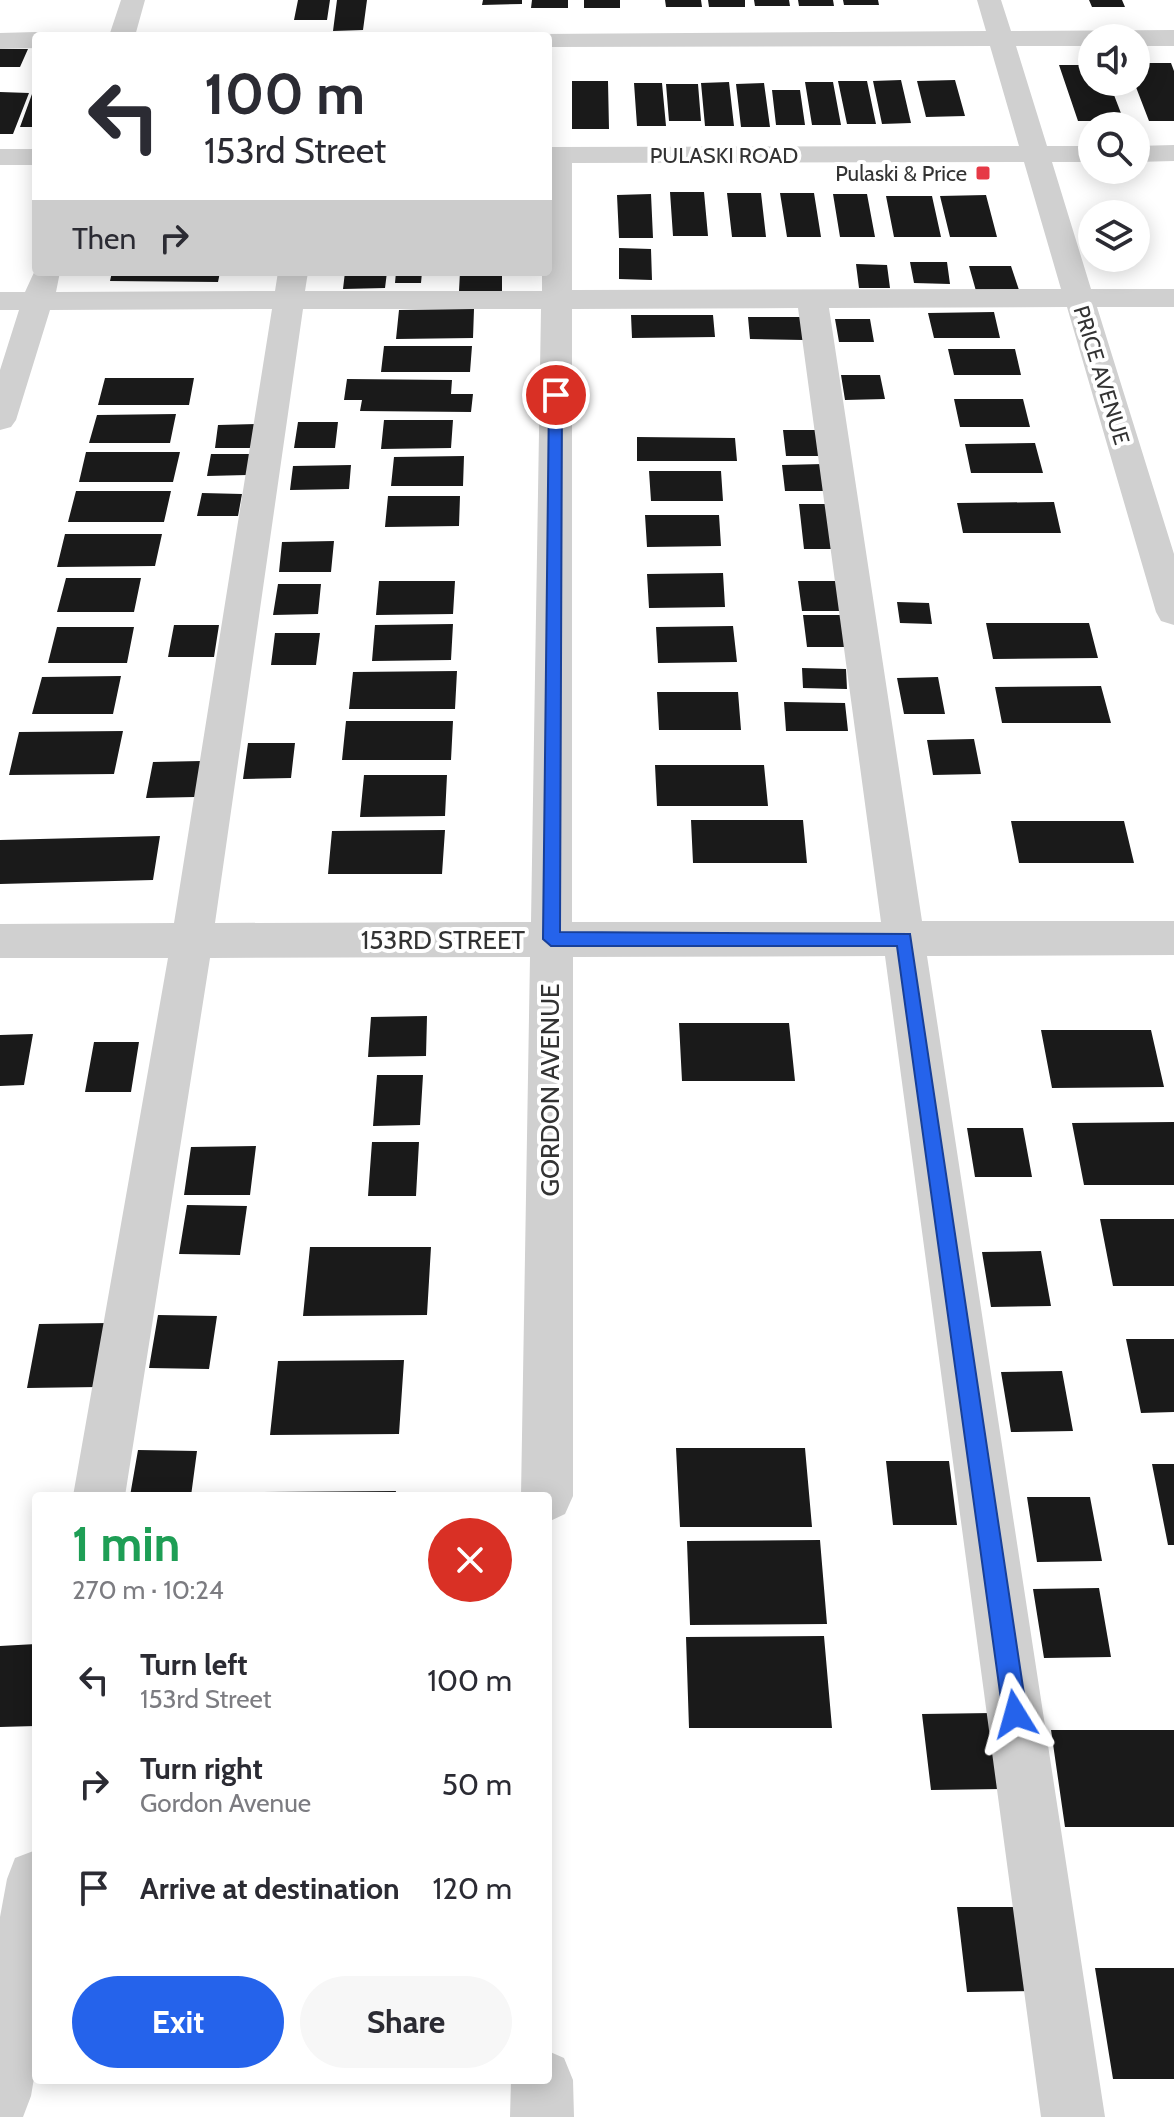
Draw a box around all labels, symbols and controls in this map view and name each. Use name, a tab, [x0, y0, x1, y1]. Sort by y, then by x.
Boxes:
map controls	[1078, 24, 1150, 272]
button: sound	[1078, 24, 1150, 96]
text: 100 m	[204, 60, 365, 128]
icon: left	[72, 64, 176, 168]
button: search	[1078, 112, 1150, 184]
text: 153rd Street	[204, 128, 386, 172]
street label: PULASKI ROAD	[650, 142, 798, 169]
place label: Pulaski & Price	[835, 160, 967, 187]
marker: Pulaski & Price	[974, 164, 992, 182]
button: layers	[1078, 200, 1150, 272]
icon: right	[152, 216, 196, 260]
text: Then	[72, 220, 136, 257]
street label: PRICE AVENUE	[1068, 302, 1135, 448]
pin	[522, 361, 590, 429]
icon: arrive	[534, 373, 578, 417]
street label: 153RD STREET	[361, 924, 525, 956]
street label: GORDON AVENUE	[534, 984, 566, 1196]
text: 1 min	[72, 1515, 180, 1573]
button: close	[428, 1518, 512, 1602]
text: 270 m · 10:24	[72, 1574, 224, 1606]
text: Turn left	[140, 1646, 248, 1683]
icon: left	[72, 1658, 116, 1702]
text: 100 m	[427, 1662, 512, 1699]
position arrow	[973, 1672, 1057, 1756]
text: 153rd Street	[140, 1683, 272, 1715]
text: Turn right	[140, 1750, 263, 1787]
icon: right	[72, 1762, 116, 1806]
text: 50 m	[442, 1766, 512, 1803]
text: Gordon Avenue	[140, 1787, 311, 1819]
icon: arrive	[72, 1866, 116, 1910]
text: Arrive at destination	[140, 1870, 400, 1907]
text: 120 m	[432, 1870, 512, 1907]
button: Exit	[72, 1976, 284, 2068]
button: Share	[300, 1976, 512, 2068]

